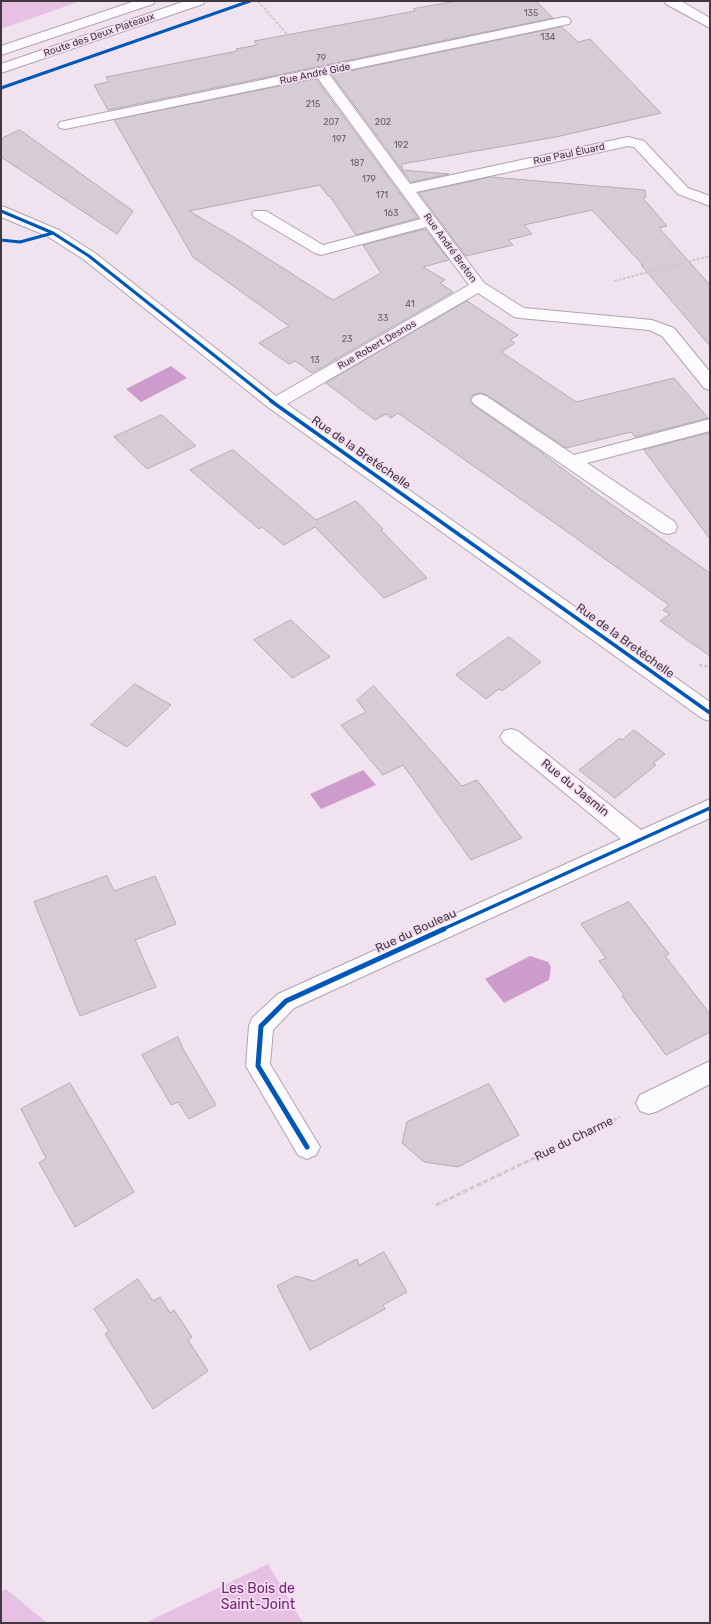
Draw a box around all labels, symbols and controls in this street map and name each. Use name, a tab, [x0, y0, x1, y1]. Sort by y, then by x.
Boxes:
house number: 135	[524, 8, 538, 18]
street label: Route des Deux Plateaux	[42, 10, 156, 60]
house number: 134	[541, 32, 555, 42]
house number: 79	[316, 53, 326, 63]
street label: Rue André Gide	[279, 61, 351, 87]
house number: 215	[306, 99, 320, 109]
house number: 207	[323, 117, 339, 127]
house number: 202	[375, 117, 391, 127]
house number: 197	[332, 134, 346, 144]
house number: 192	[394, 140, 408, 150]
street label: Rue Paul Éluard	[532, 141, 606, 167]
house number: 187	[350, 158, 364, 168]
house number: 179	[362, 174, 376, 184]
house number: 171	[376, 190, 388, 200]
house number: 163	[384, 208, 398, 218]
street label: Rue André Breton	[421, 211, 479, 285]
house number: 41	[405, 299, 415, 309]
house number: 33	[378, 313, 388, 323]
street label: Rue Robert Desnos	[335, 318, 419, 372]
house number: 23	[342, 334, 352, 344]
house number: 13	[310, 355, 320, 365]
street label: Rue de la Bretéchelle	[309, 413, 413, 493]
street label: Rue de la Bretéchelle	[573, 601, 677, 681]
street label: Rue du Jasmin	[538, 756, 612, 820]
street label: Rue du Bouleau	[373, 906, 459, 956]
street label: Rue du Charme	[532, 1114, 616, 1164]
park label: Les Bois de Saint-Joint	[221, 1581, 295, 1614]

